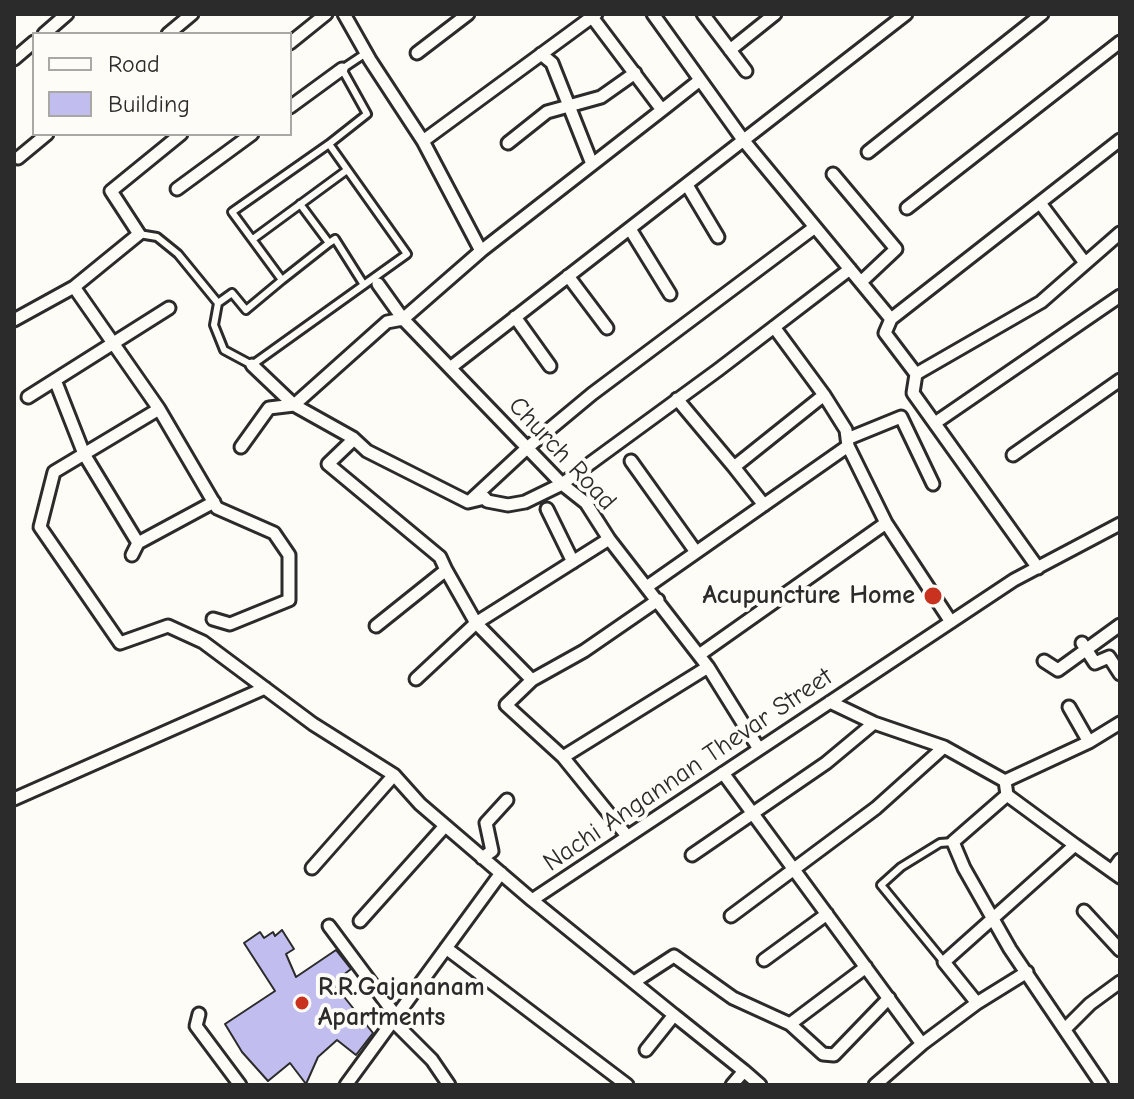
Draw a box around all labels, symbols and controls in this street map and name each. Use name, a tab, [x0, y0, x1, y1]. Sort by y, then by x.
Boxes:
legend	[32, 32, 292, 136]
text: Road	[108, 50, 160, 78]
text: Building	[108, 90, 190, 118]
street label: Church Road	[501, 391, 623, 517]
place label: Acupuncture Home	[702, 580, 915, 612]
marker: Acupuncture Home	[922, 585, 944, 607]
street label: Nachi Angannan Thevar Street	[538, 661, 838, 879]
place label: R.R.Gajananam Apartments	[318, 972, 485, 1034]
marker: R.R.Gajananam Apartments	[293, 994, 311, 1012]

